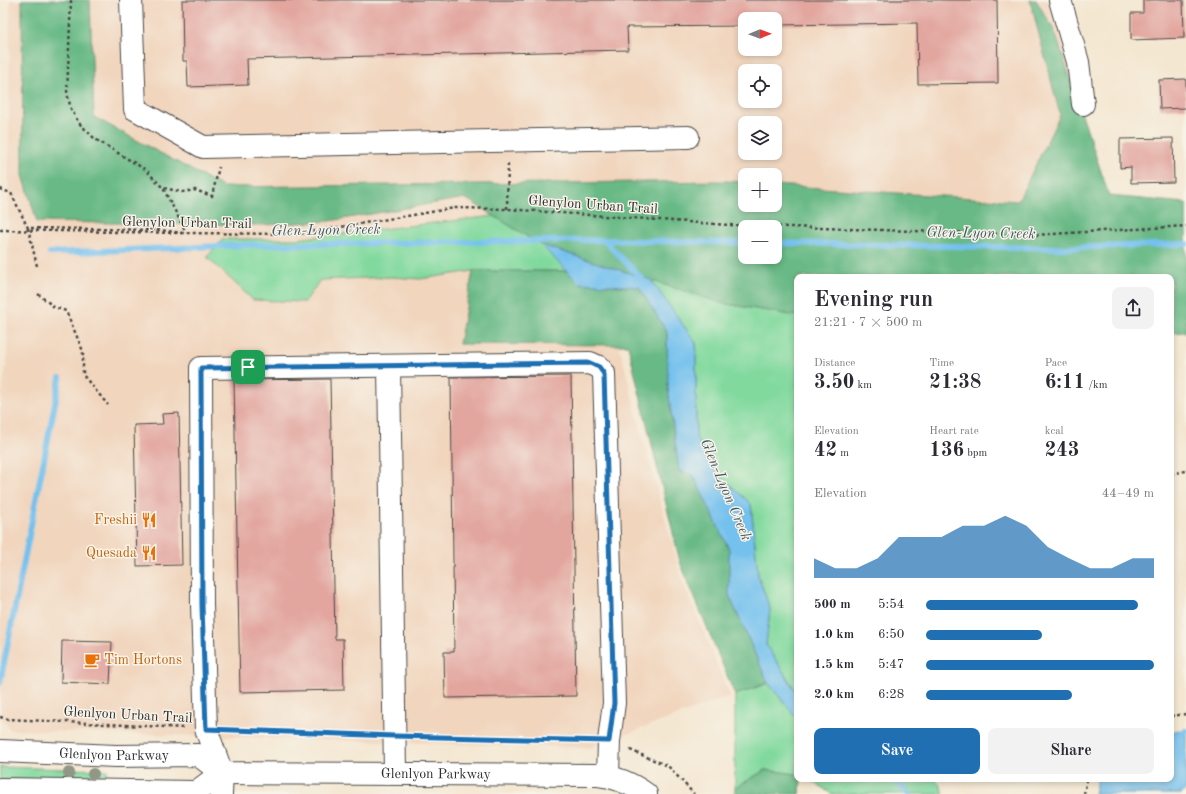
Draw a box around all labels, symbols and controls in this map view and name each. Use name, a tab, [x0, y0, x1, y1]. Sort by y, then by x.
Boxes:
north arrow	[738, 12, 782, 56]
map controls	[738, 12, 782, 264]
button: locate	[738, 64, 782, 108]
button: layers	[738, 116, 782, 160]
button: +	[738, 168, 782, 212]
street label: Glenylon Urban Trail	[528, 193, 659, 217]
street label: Glenylon Urban Trail	[122, 215, 252, 231]
button: −	[738, 220, 782, 264]
water label: Glen-Lyon Creek	[271, 223, 381, 239]
water label: Glen-Lyon Creek	[926, 226, 1036, 242]
button: share	[1112, 287, 1154, 329]
text: Evening run	[814, 289, 933, 311]
text: 21:21 · 7 × 500 m	[814, 316, 922, 329]
pin	[231, 350, 265, 384]
icon: arrive	[237, 356, 259, 378]
text: Distance	[814, 358, 855, 369]
text: Time	[929, 358, 954, 369]
text: Pace	[1045, 358, 1067, 369]
text: 3.50	[814, 373, 854, 393]
text: 21:38	[929, 373, 981, 393]
text: 6:11	[1045, 373, 1085, 393]
text: km	[854, 380, 872, 391]
text: /km	[1085, 380, 1108, 391]
text: Elevation	[814, 426, 859, 437]
text: Heart rate	[929, 426, 979, 437]
text: kcal	[1045, 426, 1064, 437]
water label: Glen-Lyon Creek	[697, 437, 753, 543]
text: 42	[814, 441, 837, 461]
text: 136	[929, 441, 964, 461]
text: 243	[1045, 441, 1079, 461]
text: m	[837, 448, 849, 459]
text: bpm	[964, 448, 987, 459]
text: Elevation	[814, 487, 867, 500]
text: 44–49 m	[1102, 487, 1154, 500]
restaurant icon: Freshii	[140, 511, 158, 529]
place label: Freshii	[94, 513, 137, 527]
restaurant icon: Quesada	[140, 544, 158, 562]
place label: Quesada	[86, 546, 137, 560]
text: 500 m	[814, 598, 851, 611]
text: 5:54	[878, 598, 904, 611]
text: 1.0 km	[814, 628, 854, 641]
text: 6:50	[878, 628, 904, 641]
cafe icon: Tim Hortons	[83, 651, 101, 669]
place label: Tim Hortons	[104, 653, 182, 667]
text: 1.5 km	[814, 658, 854, 671]
text: 5:47	[878, 658, 904, 671]
text: 2.0 km	[814, 688, 854, 701]
text: 6:28	[878, 688, 904, 701]
street label: Glenlyon Urban Trail	[63, 705, 193, 725]
button: Save	[814, 728, 980, 774]
button: Share	[988, 728, 1154, 774]
street label: Glenlyon Parkway	[59, 747, 170, 763]
street label: Glenlyon Parkway	[381, 767, 492, 781]

